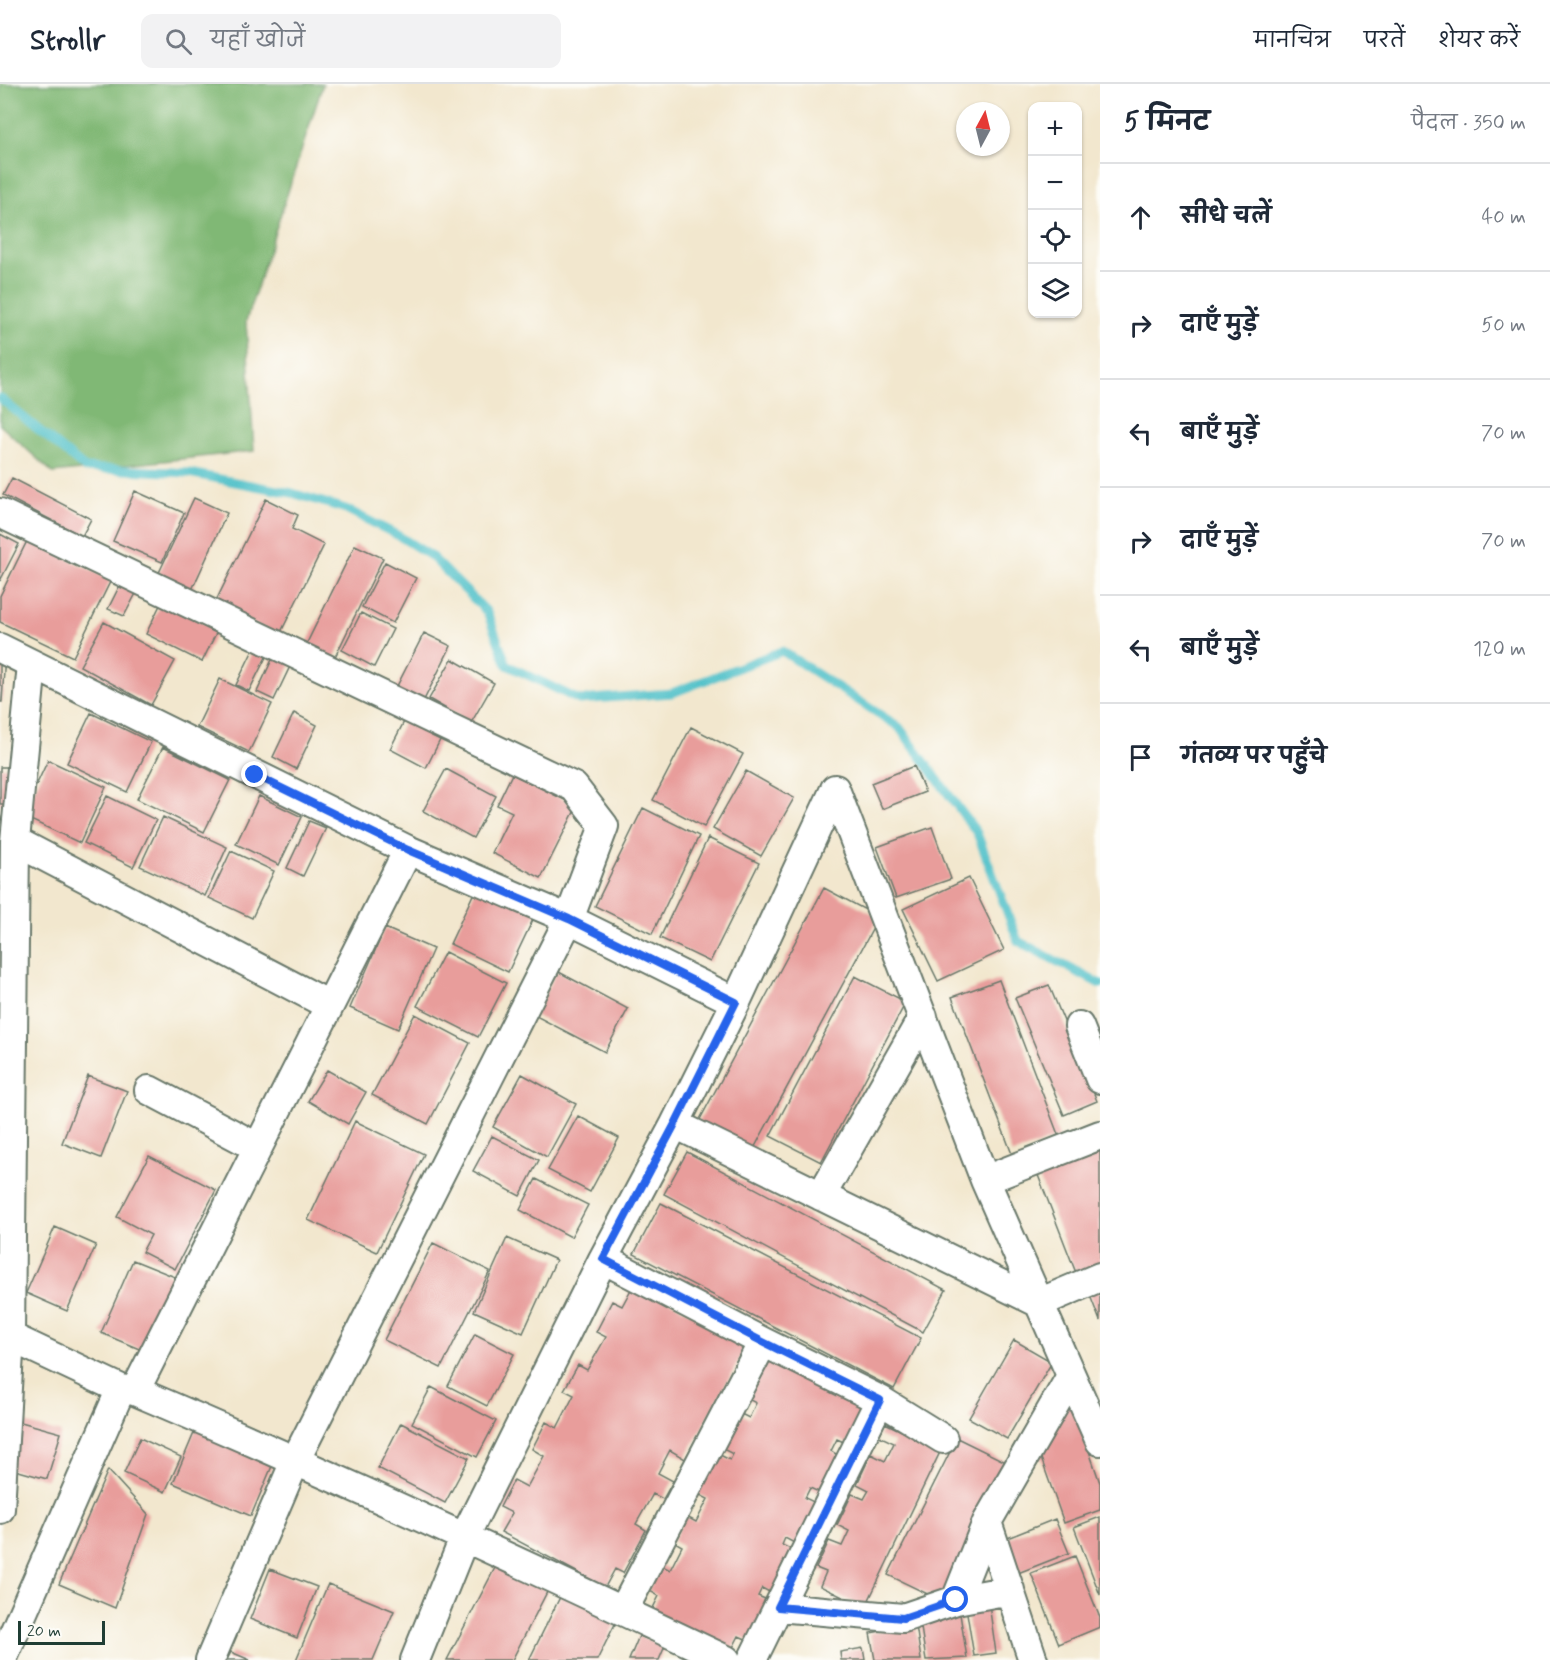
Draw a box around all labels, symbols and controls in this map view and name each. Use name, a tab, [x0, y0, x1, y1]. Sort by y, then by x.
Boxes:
search box	[141, 14, 561, 68]
text: Strollr	[30, 23, 105, 60]
icon: search	[162, 25, 195, 58]
text: यहाँ खोजें	[210, 27, 305, 55]
text: मानचित्र	[1254, 27, 1331, 55]
text: परतें	[1364, 27, 1405, 55]
text: शेयर करें	[1438, 27, 1520, 55]
north arrow	[956, 102, 1010, 156]
map controls	[1028, 102, 1082, 318]
button: +	[1028, 102, 1082, 156]
text: 5 मिनट	[1124, 106, 1210, 140]
text: पैदल · 350 m	[1411, 110, 1526, 137]
button: −	[1028, 156, 1082, 210]
icon: ahead	[1124, 201, 1157, 234]
text: सीधे चलें	[1181, 203, 1271, 231]
text: 40 m	[1482, 204, 1526, 231]
button: locate	[1028, 210, 1082, 264]
button: layers	[1028, 264, 1082, 318]
icon: right	[1124, 309, 1157, 342]
text: दाएँ मुड़ें	[1181, 311, 1258, 339]
text: 50 m	[1481, 312, 1526, 339]
icon: left	[1124, 417, 1157, 450]
text: बाएँ मुड़ें	[1181, 419, 1259, 447]
text: 70 m	[1481, 420, 1526, 447]
icon: right	[1124, 525, 1157, 558]
text: दाएँ मुड़ें	[1181, 527, 1258, 555]
text: 70 m	[1481, 528, 1526, 555]
icon: left	[1124, 633, 1157, 666]
text: बाएँ मुड़ें	[1181, 635, 1259, 663]
text: 120 m	[1473, 636, 1526, 663]
icon: arrive	[1124, 741, 1157, 774]
text: गंतव्य पर पहुँचे	[1181, 743, 1327, 771]
route end	[241, 761, 267, 787]
route start	[942, 1586, 968, 1612]
scale bar	[18, 1618, 105, 1646]
text: 20 m	[27, 1621, 61, 1642]

